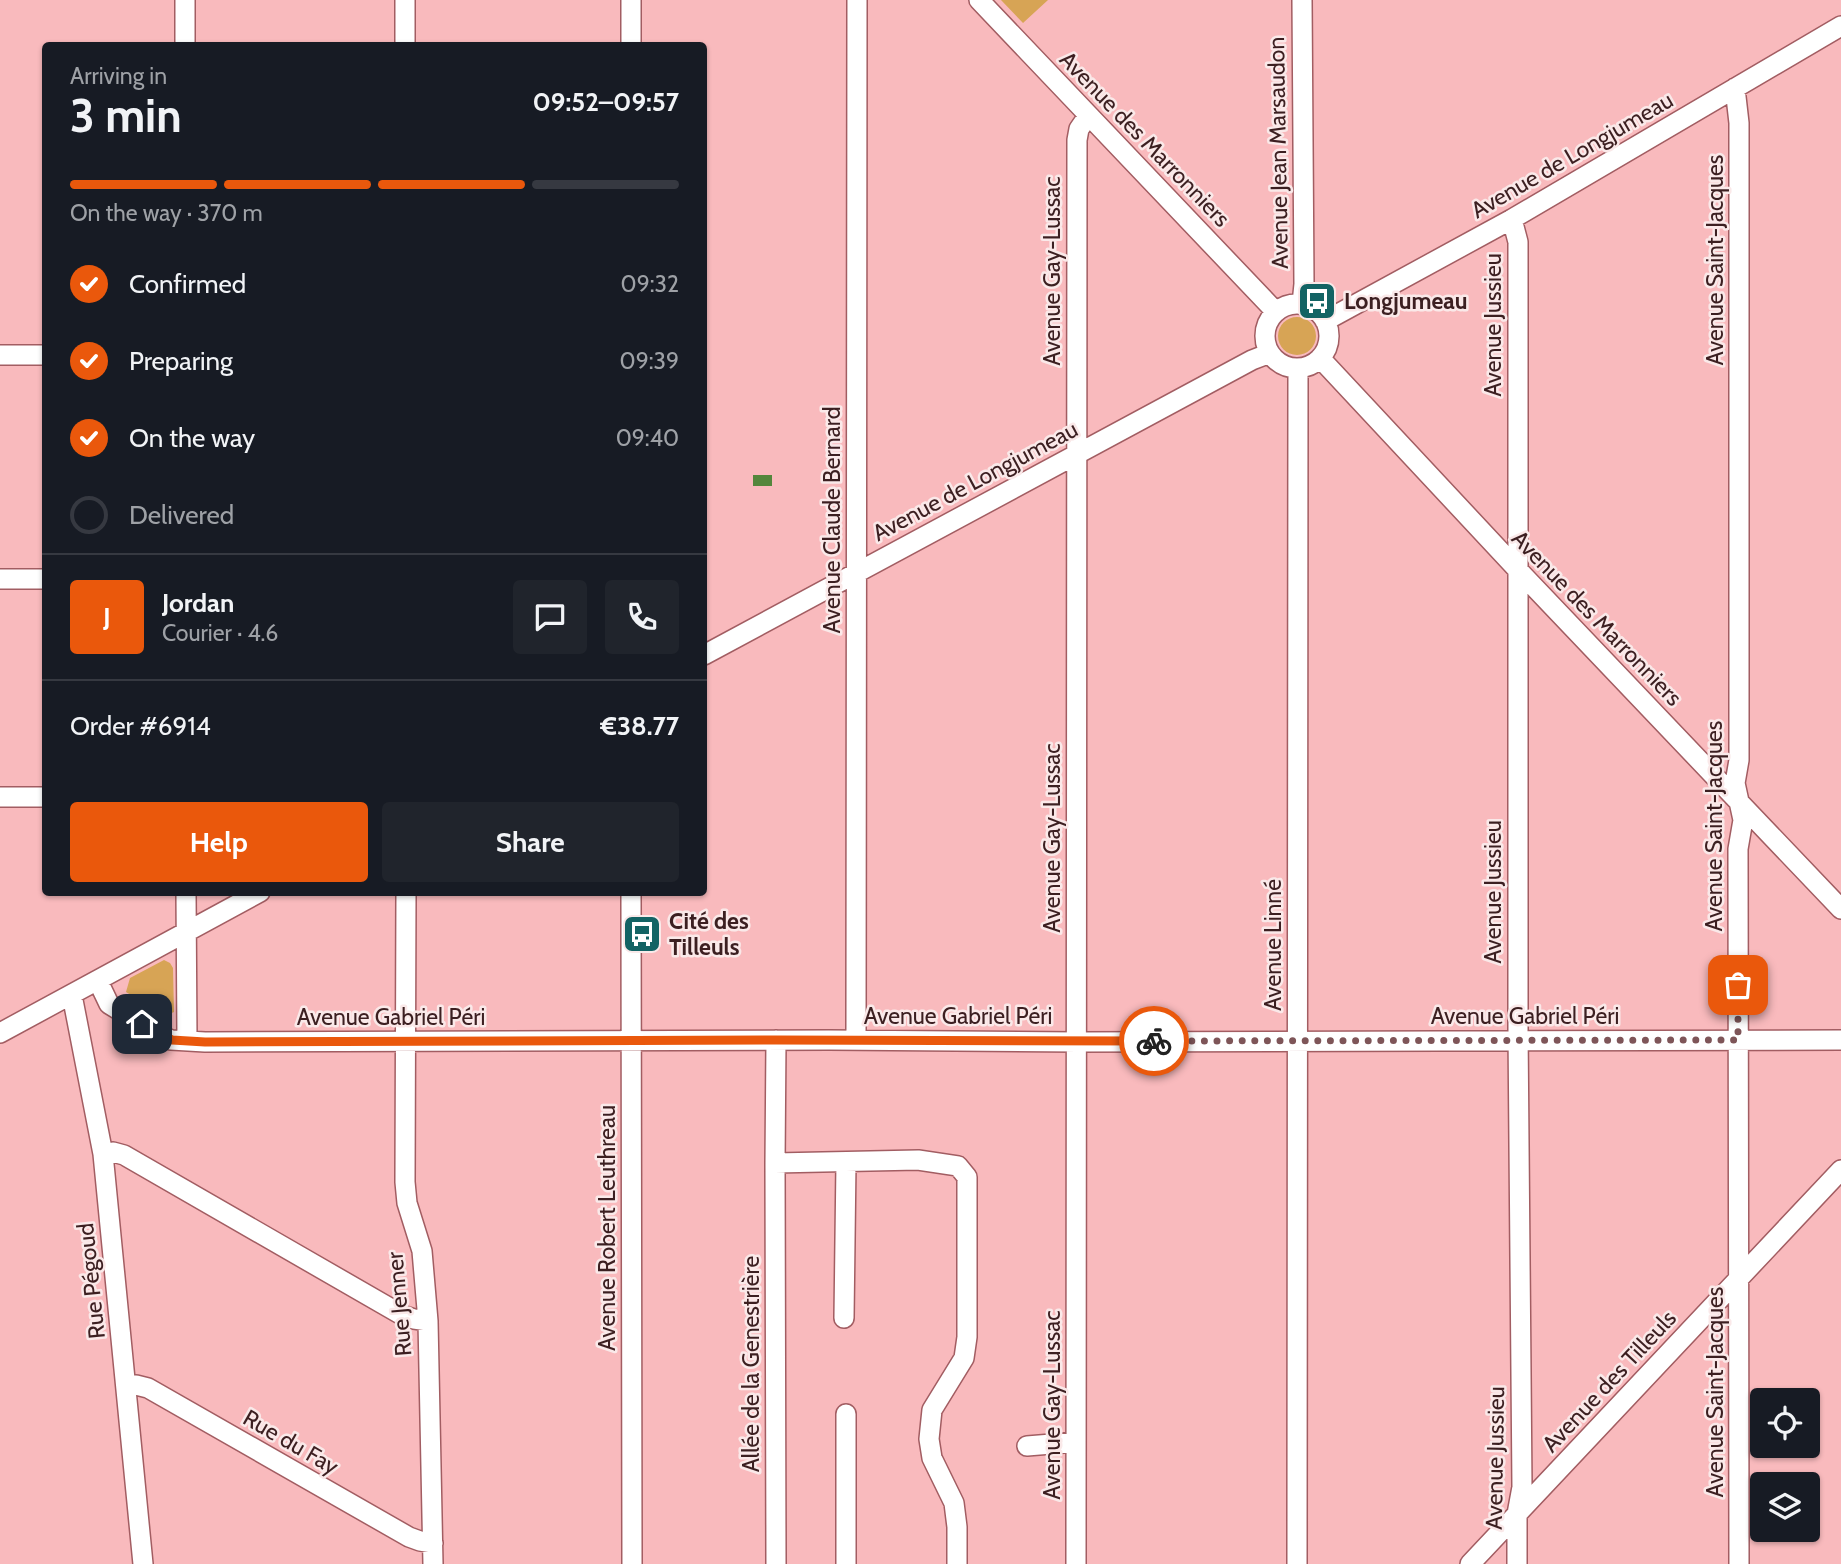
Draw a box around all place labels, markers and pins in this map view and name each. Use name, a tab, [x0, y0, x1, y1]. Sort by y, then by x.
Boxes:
bus stop icon: Longjumeau	[1296, 280, 1338, 322]
place label: Longjumeau	[1344, 287, 1467, 315]
place label: Cité des Tilleuls	[669, 907, 749, 961]
bus stop icon: Cité des Tilleuls	[621, 913, 663, 955]
pin	[1708, 955, 1768, 1015]
pin	[112, 994, 172, 1054]

